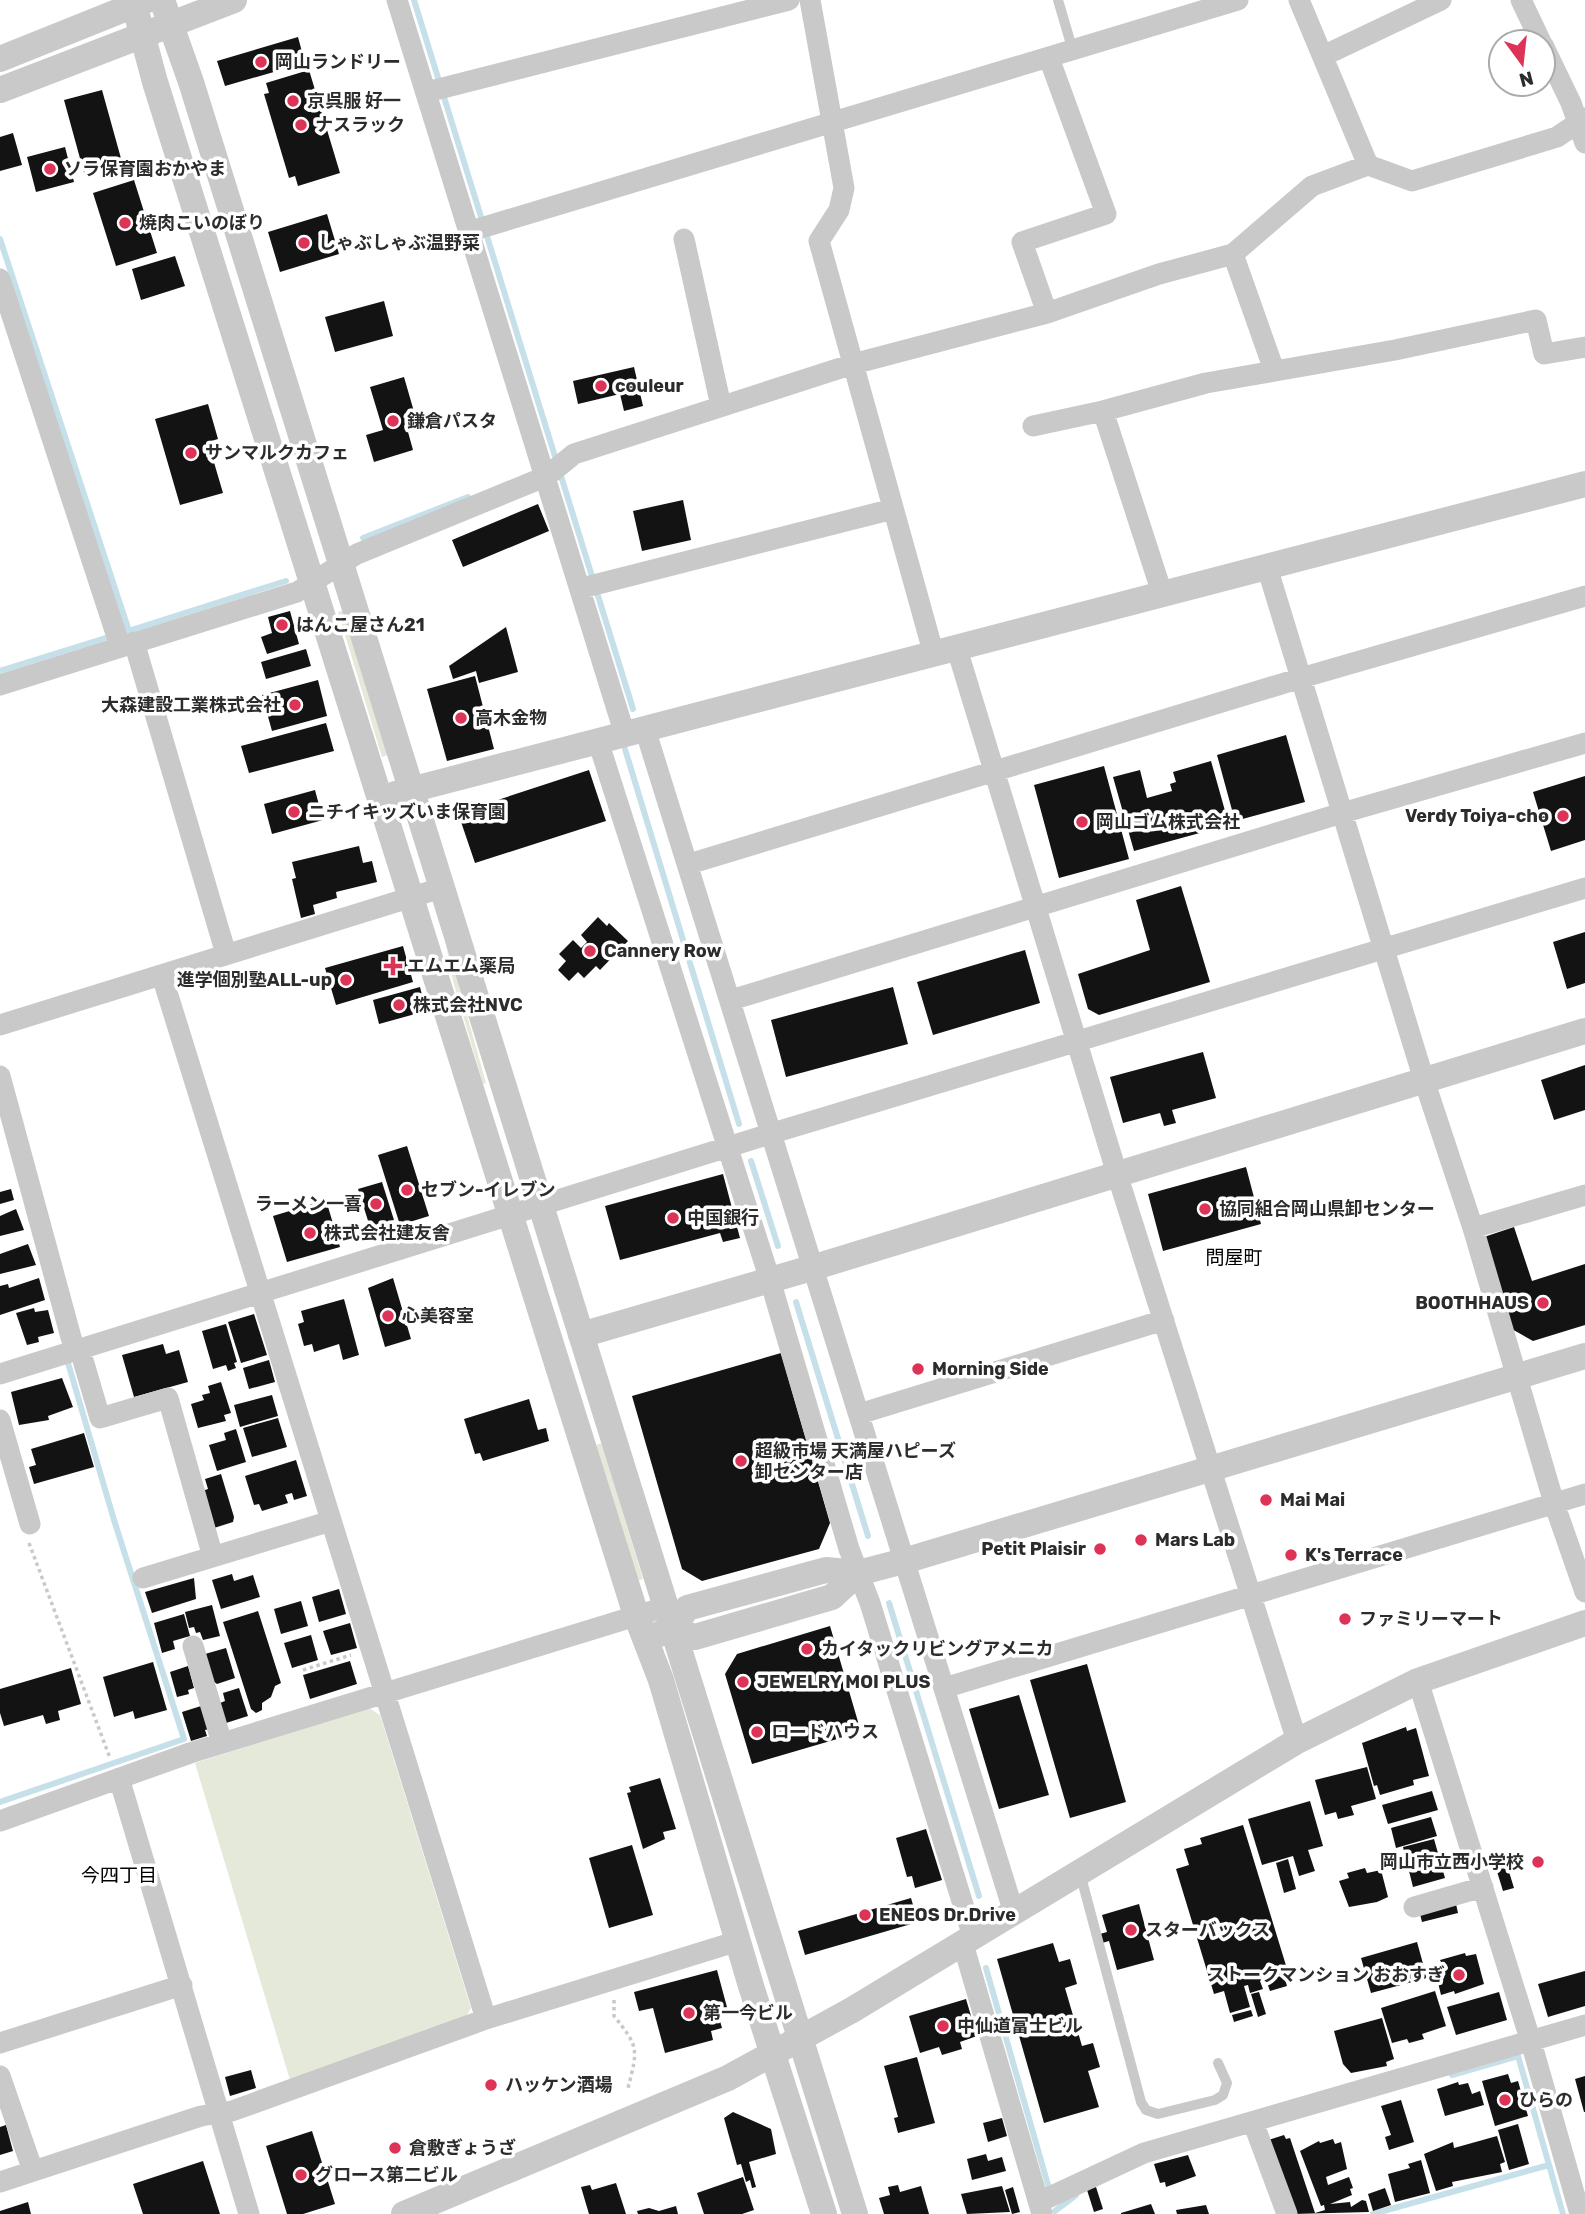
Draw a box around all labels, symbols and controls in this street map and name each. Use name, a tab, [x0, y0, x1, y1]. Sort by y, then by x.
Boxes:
north arrow	[1487, 28, 1557, 98]
place label: 岡山ランドリー	[275, 51, 401, 73]
marker: 岡山ランドリー	[253, 54, 269, 70]
text: N	[1517, 66, 1536, 92]
place label: 京呉服 好一	[307, 90, 401, 112]
marker: 京呉服 好一	[285, 93, 301, 109]
place label: ナスラック	[315, 114, 405, 136]
marker: ナスラック	[293, 117, 309, 133]
place label: ソラ保育園おかやま	[64, 158, 226, 180]
marker: ソラ保育園おかやま	[42, 161, 58, 177]
place label: 焼肉こいのぼり	[139, 212, 265, 234]
marker: 焼肉こいのぼり	[117, 215, 133, 231]
place label: しゃぶしゃぶ温野菜	[318, 232, 480, 254]
marker: しゃぶしゃぶ温野菜	[296, 235, 312, 251]
place label: couleur	[615, 375, 684, 397]
marker: couleur	[593, 378, 609, 394]
place label: 鎌倉パスタ	[407, 410, 497, 432]
marker: 鎌倉パスタ	[385, 413, 401, 429]
place label: サンマルクカフェ	[205, 442, 349, 464]
marker: サンマルクカフェ	[183, 445, 199, 461]
place label: はんこ屋さん21	[296, 614, 425, 636]
marker: はんこ屋さん21	[274, 617, 290, 633]
place label: 大森建設工業株式会社	[101, 694, 281, 716]
marker: 大森建設工業株式会社	[287, 697, 303, 713]
place label: 高木金物	[475, 707, 547, 729]
marker: 高木金物	[453, 710, 469, 726]
place label: ニチイキッズいま保育園	[308, 801, 506, 823]
marker: ニチイキッズいま保育園	[286, 804, 302, 820]
place label: Verdy Toiya-cho	[1405, 805, 1549, 827]
marker: Verdy Toiya-cho	[1555, 808, 1571, 824]
place label: 岡山ゴム株式会社	[1096, 811, 1240, 833]
marker: 岡山ゴム株式会社	[1074, 814, 1090, 830]
place label: Cannery Row	[604, 940, 722, 962]
marker: Cannery Row	[582, 943, 598, 959]
place label: エムエム薬局	[407, 955, 515, 977]
marker: エムエム薬局	[385, 958, 401, 974]
place label: 進学個別塾ALL-up	[177, 969, 332, 991]
marker: 進学個別塾ALL-up	[338, 972, 354, 988]
place label: 株式会社NVC	[413, 994, 523, 1016]
marker: 株式会社NVC	[391, 997, 407, 1013]
place label: セブン-イレブン	[421, 1179, 556, 1201]
marker: セブン-イレブン	[399, 1182, 415, 1198]
place label: ラーメン一喜	[255, 1193, 362, 1215]
marker: ラーメン一喜	[368, 1196, 384, 1212]
place label: 協同組合岡山県卸センター	[1219, 1198, 1435, 1220]
marker: 協同組合岡山県卸センター	[1197, 1201, 1213, 1217]
place label: 中国銀行	[687, 1207, 759, 1229]
marker: 中国銀行	[665, 1210, 681, 1226]
place label: 株式会社建友舎	[324, 1222, 450, 1244]
marker: 株式会社建友舎	[302, 1225, 318, 1241]
district label: 問屋町	[1205, 1246, 1263, 1269]
place label: BOOTHHAUS	[1415, 1292, 1529, 1314]
marker: BOOTHHAUS	[1535, 1295, 1551, 1311]
place label: 心美容室	[402, 1305, 474, 1327]
marker: 心美容室	[380, 1308, 396, 1324]
place label: Morning Side	[932, 1358, 1049, 1380]
marker: Morning Side	[910, 1361, 926, 1377]
place label: 超級市場 天満屋ハピーズ 卸センター店	[755, 1440, 956, 1483]
marker: 超級市場 天満屋ハピーズ 卸センター店	[733, 1453, 749, 1469]
place label: Mai Mai	[1280, 1489, 1345, 1511]
marker: Mai Mai	[1258, 1492, 1274, 1508]
place label: Mars Lab	[1155, 1529, 1235, 1551]
marker: Mars Lab	[1133, 1532, 1149, 1548]
place label: Petit Plaisir	[981, 1538, 1086, 1560]
marker: Petit Plaisir	[1092, 1541, 1108, 1557]
place label: K's Terrace	[1305, 1544, 1403, 1566]
marker: K's Terrace	[1283, 1547, 1299, 1563]
place label: ファミリーマート	[1359, 1608, 1503, 1630]
marker: ファミリーマート	[1337, 1611, 1353, 1627]
place label: カイタックリビングアメニカ	[821, 1638, 1053, 1660]
marker: カイタックリビングアメニカ	[799, 1641, 815, 1657]
place label: JEWELRY MOI PLUS	[757, 1671, 930, 1693]
marker: JEWELRY MOI PLUS	[735, 1674, 751, 1690]
place label: ロードハウス	[771, 1721, 879, 1743]
marker: ロードハウス	[749, 1724, 765, 1740]
place label: 岡山市立西小学校	[1380, 1851, 1524, 1873]
marker: 岡山市立西小学校	[1530, 1854, 1546, 1870]
district label: 今四丁目	[81, 1864, 157, 1887]
place label: ENEOS Dr.Drive	[879, 1904, 1016, 1926]
marker: ENEOS Dr.Drive	[857, 1907, 873, 1923]
place label: スターバックス	[1145, 1919, 1270, 1941]
marker: スターバックス	[1123, 1922, 1139, 1938]
place label: ストークマンション おおすぎ	[1207, 1964, 1445, 1986]
marker: ストークマンション おおすぎ	[1451, 1967, 1467, 1983]
place label: 第一今ビル	[703, 2002, 793, 2024]
marker: 第一今ビル	[681, 2005, 697, 2021]
place label: 中仙道富士ビル	[957, 2015, 1083, 2037]
marker: 中仙道富士ビル	[935, 2018, 951, 2034]
place label: ハッケン酒場	[505, 2074, 612, 2096]
marker: ハッケン酒場	[483, 2077, 499, 2093]
place label: ひらの	[1519, 2089, 1573, 2111]
marker: ひらの	[1497, 2092, 1513, 2108]
place label: 倉敷ぎょうざ	[409, 2137, 516, 2159]
marker: 倉敷ぎょうざ	[387, 2140, 403, 2156]
place label: グロース第二ビル	[315, 2164, 458, 2186]
marker: グロース第二ビル	[293, 2167, 309, 2183]

